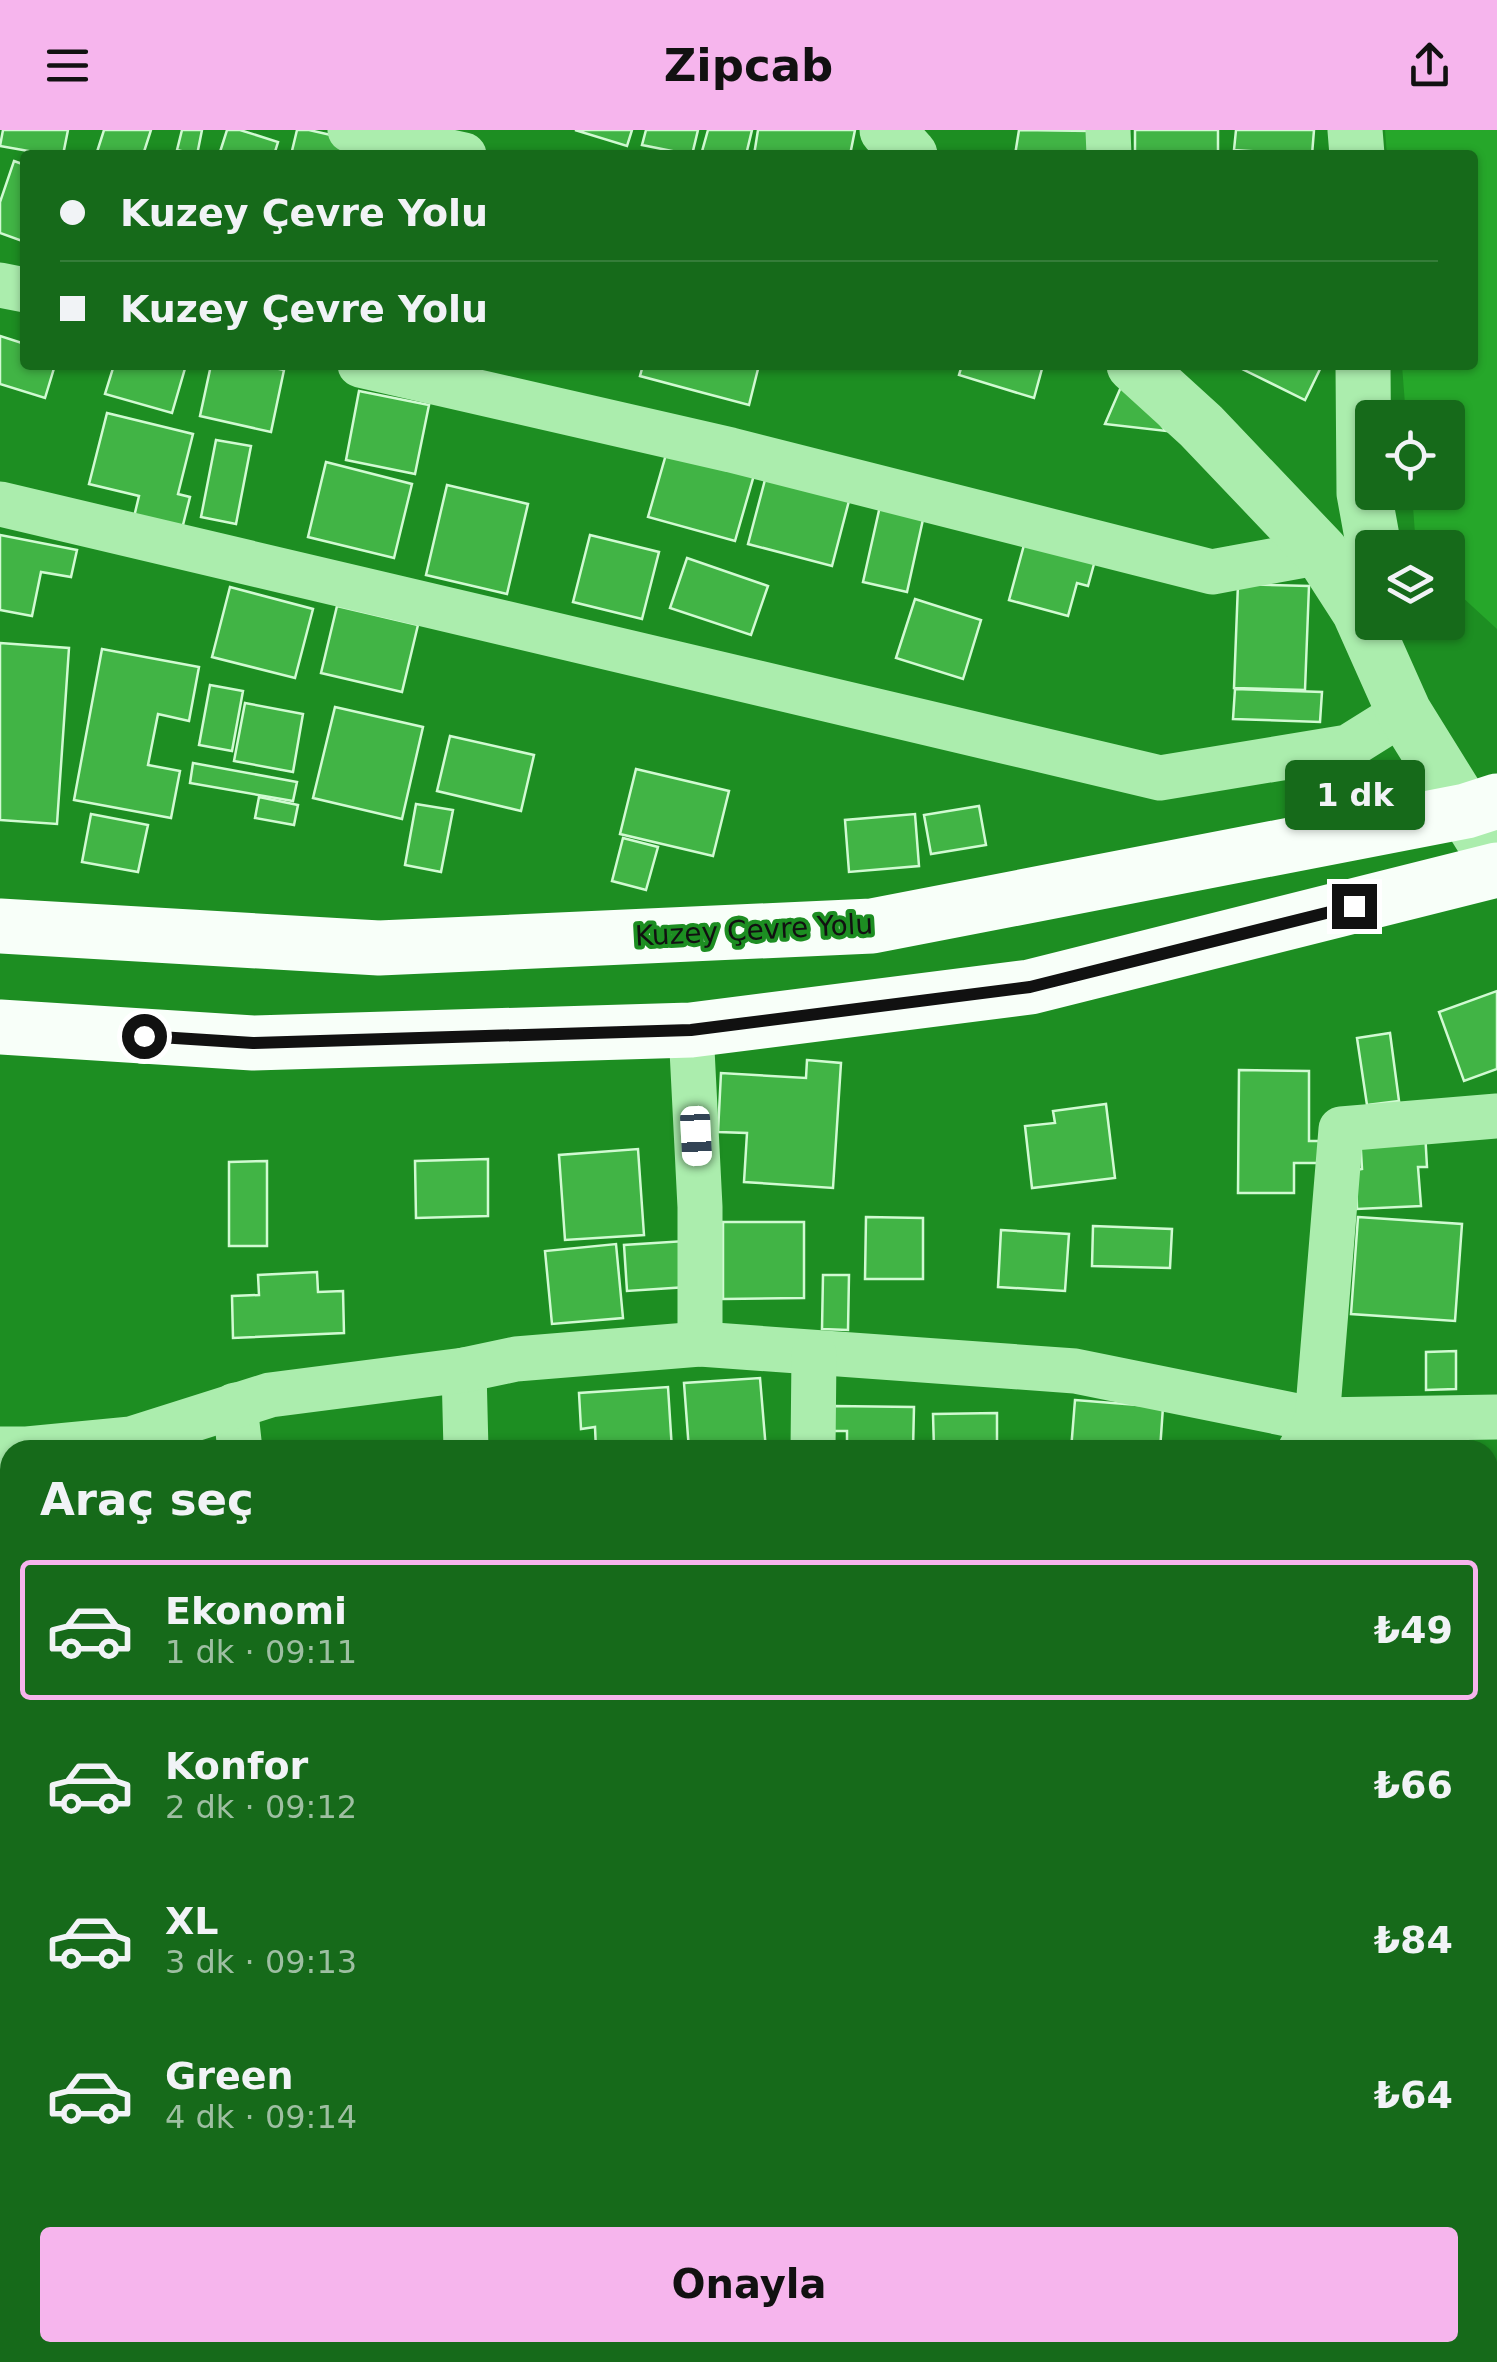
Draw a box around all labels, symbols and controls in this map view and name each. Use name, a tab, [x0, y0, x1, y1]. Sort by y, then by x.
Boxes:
icon: menu	[40, 38, 95, 93]
icon: share	[1402, 38, 1457, 93]
text: Zipcab	[664, 39, 833, 92]
text: Kuzey Çevre Yolu	[120, 191, 488, 235]
text: Kuzey Çevre Yolu	[120, 287, 488, 331]
map controls	[1355, 400, 1465, 640]
button: locate	[1355, 400, 1465, 510]
button: layers	[1355, 530, 1465, 640]
callout: 1 dk	[1284, 761, 1424, 831]
text: 1 dk	[1316, 776, 1394, 814]
route end	[1332, 884, 1377, 929]
street label: Kuzey Çevre Yolu	[634, 907, 874, 953]
route start	[122, 1014, 167, 1059]
car	[679, 1105, 713, 1167]
text: Araç seç	[40, 1473, 254, 1526]
icon: car	[45, 1585, 135, 1675]
text: Ekonomi	[165, 1589, 347, 1633]
text: ₺49	[1374, 1608, 1453, 1652]
text: 1 dk · 09:11	[165, 1633, 357, 1671]
icon: car	[45, 1740, 135, 1830]
text: Konfor	[165, 1744, 308, 1788]
text: ₺66	[1374, 1763, 1453, 1807]
text: 2 dk · 09:12	[165, 1788, 357, 1826]
icon: car	[45, 1895, 135, 1985]
text: XL	[165, 1899, 219, 1943]
text: ₺84	[1374, 1918, 1453, 1962]
text: 3 dk · 09:13	[165, 1943, 357, 1981]
icon: car	[45, 2050, 135, 2140]
text: Green	[165, 2054, 294, 2098]
text: ₺64	[1374, 2073, 1453, 2117]
text: 4 dk · 09:14	[165, 2098, 357, 2136]
button: Onayla	[40, 2227, 1458, 2342]

